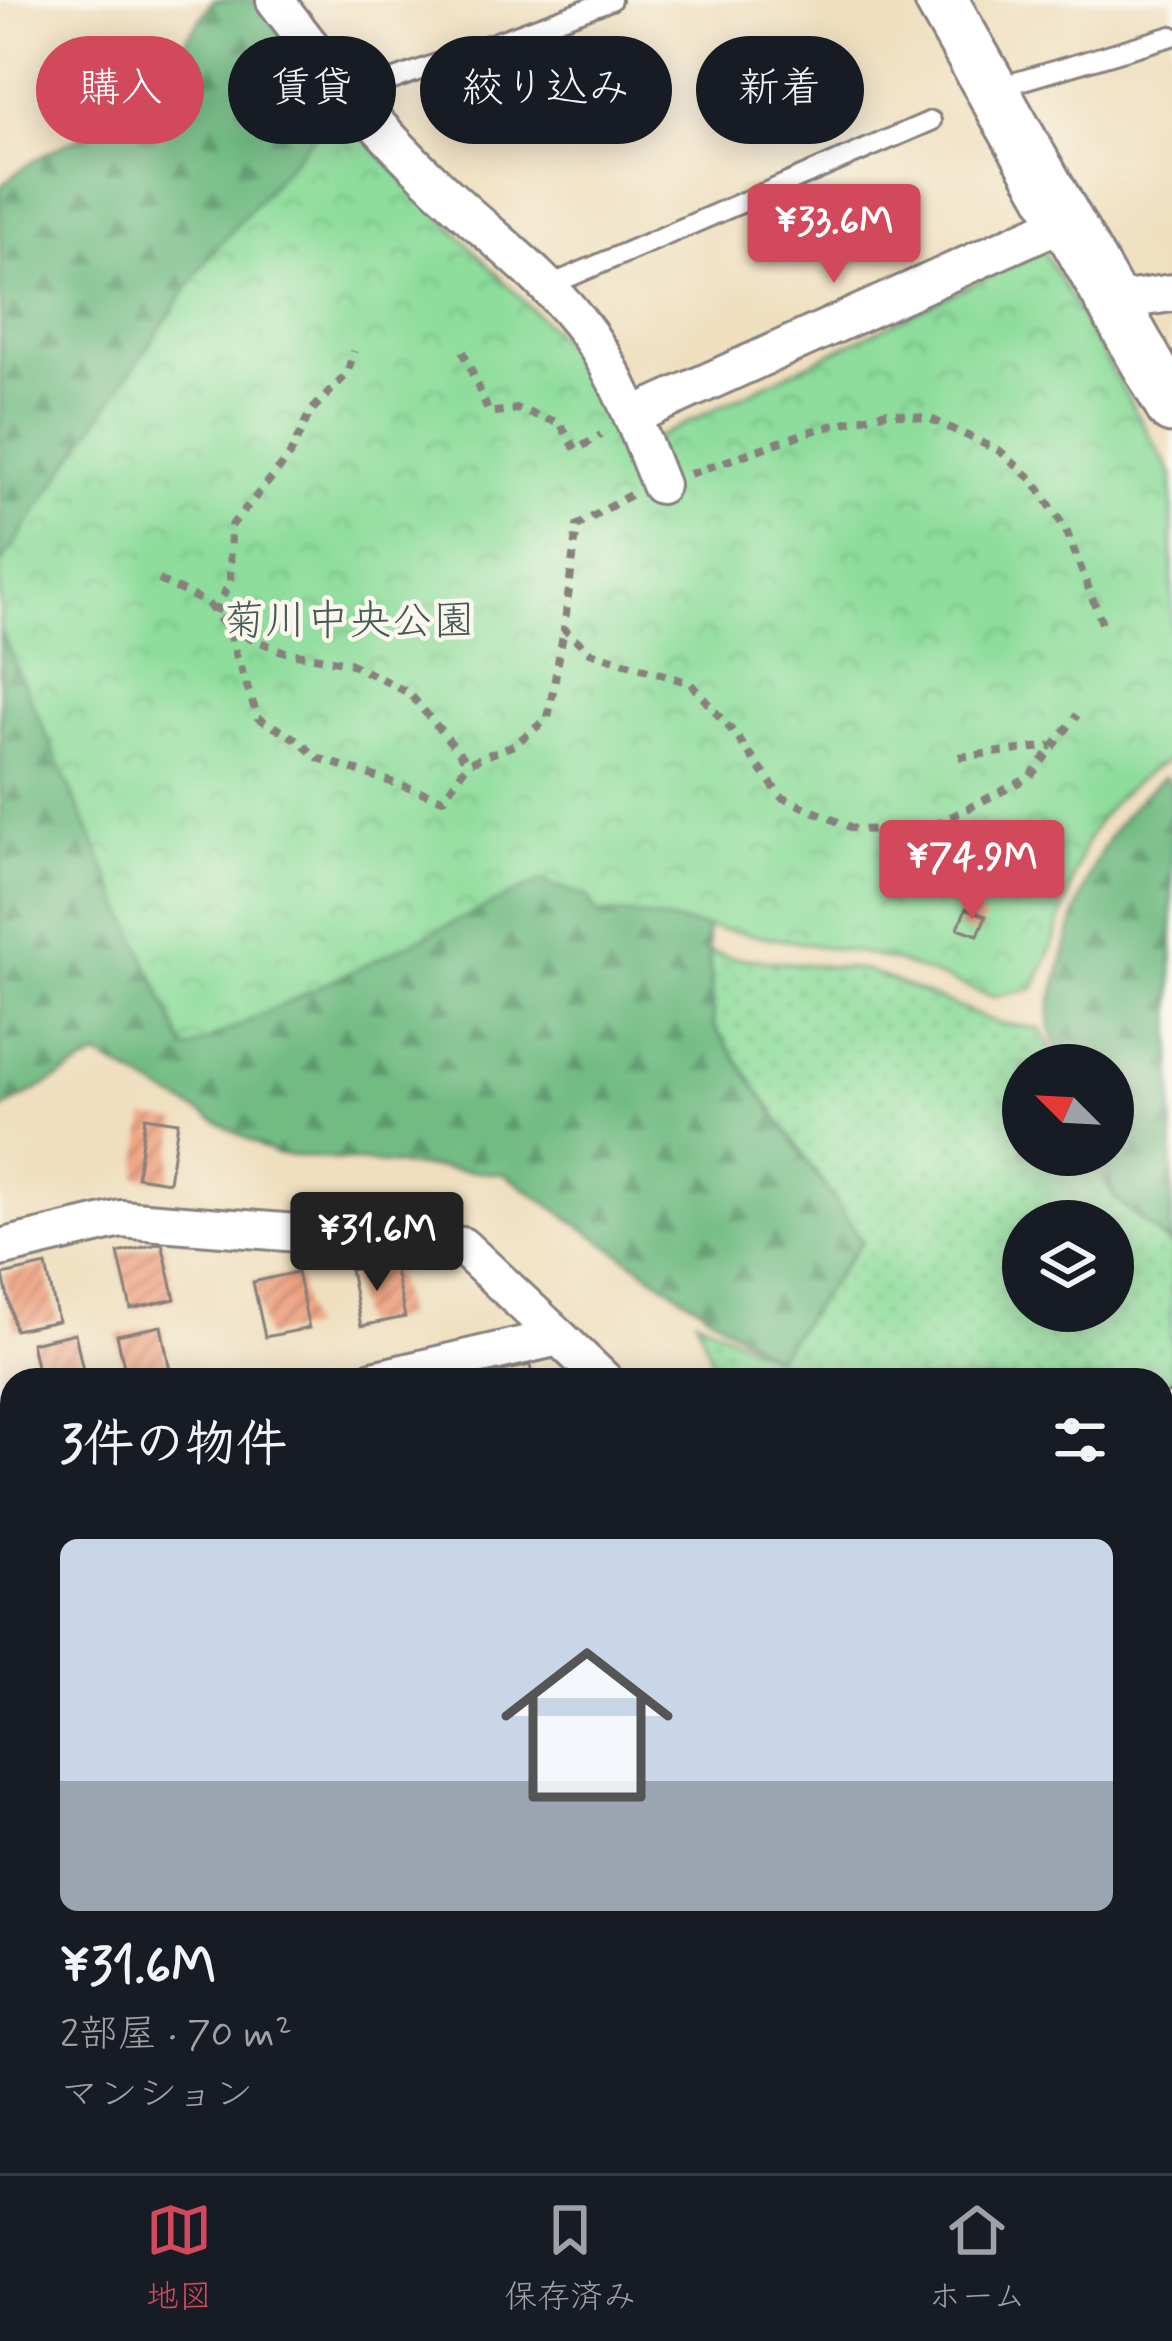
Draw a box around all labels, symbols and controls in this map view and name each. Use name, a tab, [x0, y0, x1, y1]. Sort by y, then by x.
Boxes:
chip: 購入	[36, 36, 204, 144]
chip: 賃貸	[228, 36, 396, 144]
chip: 絞り込み	[420, 36, 672, 144]
chip: 新着	[696, 36, 864, 144]
pin: ¥33.6M	[736, 184, 932, 286]
text: ¥33.6M	[775, 197, 893, 248]
park label: 菊川中央公園	[223, 595, 475, 650]
pin: ¥74.9M	[874, 820, 1070, 922]
text: ¥74.9M	[906, 833, 1038, 884]
north arrow	[1002, 1044, 1134, 1176]
map controls	[1002, 1044, 1134, 1332]
pin: ¥31.6M	[279, 1192, 475, 1294]
button: layers	[1002, 1200, 1134, 1332]
text: ¥31.6M	[317, 1205, 437, 1256]
icon: filters	[1047, 1407, 1113, 1473]
text: 3件の物件	[60, 1413, 287, 1479]
icon: home	[479, 1617, 695, 1833]
text: ¥31.6M	[60, 1935, 216, 2001]
text: 2部屋 · 70 m²	[60, 2010, 292, 2061]
text: マンション	[60, 2070, 253, 2121]
tab: 地図	[146, 2197, 212, 2320]
tab: 保存済み	[504, 2197, 636, 2320]
tab: ホーム	[928, 2197, 1026, 2320]

